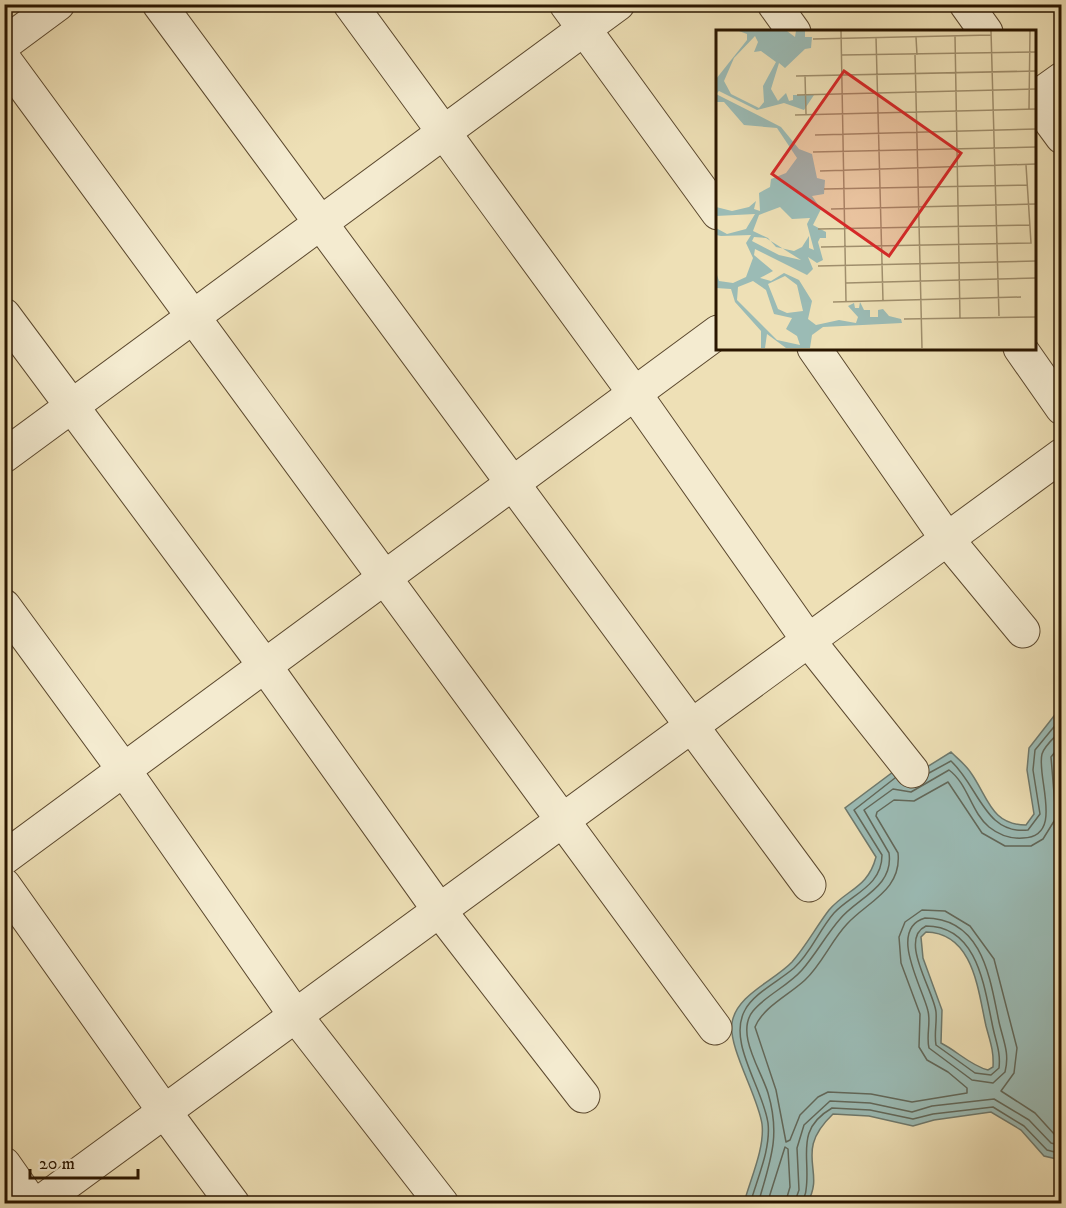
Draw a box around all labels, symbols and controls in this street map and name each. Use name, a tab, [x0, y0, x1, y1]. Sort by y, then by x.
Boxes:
inset map	[716, 30, 1036, 350]
scale bar	[30, 1142, 138, 1180]
text: 20 m	[39, 1153, 75, 1175]

